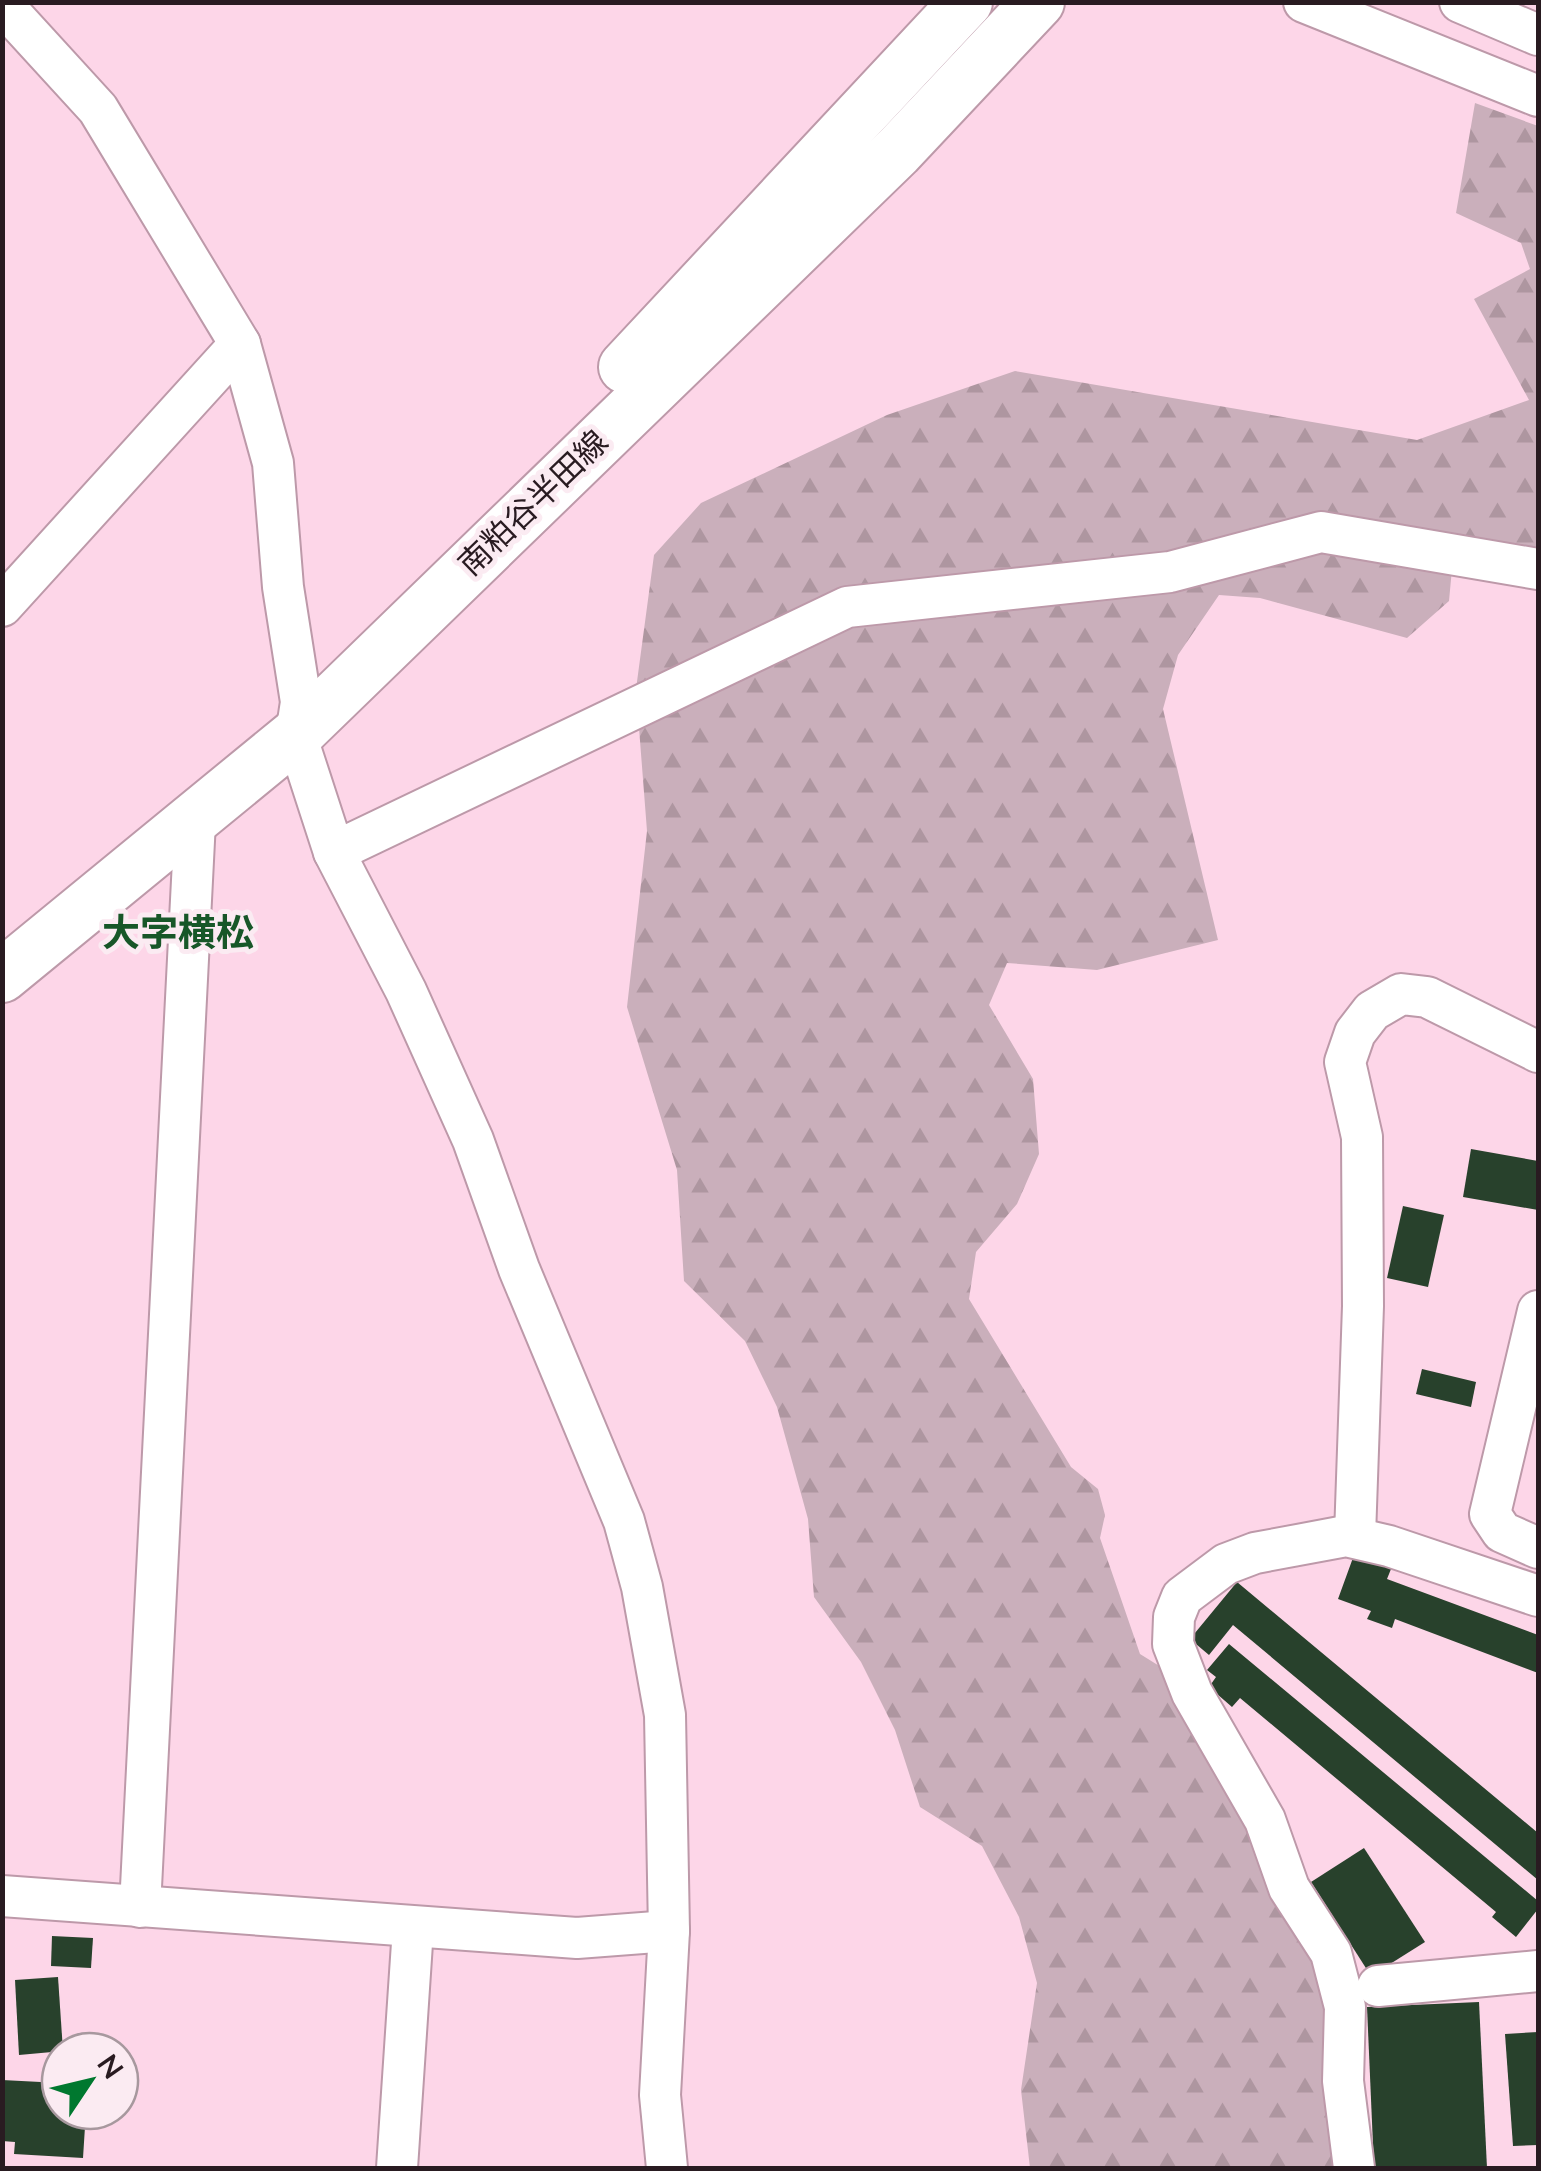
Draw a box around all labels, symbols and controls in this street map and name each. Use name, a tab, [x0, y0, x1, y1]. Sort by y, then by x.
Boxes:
street label: 南粕谷半田線	[449, 421, 615, 583]
district label: 大字横松	[102, 908, 254, 954]
north arrow	[40, 2031, 140, 2131]
text: N	[91, 2047, 131, 2085]

